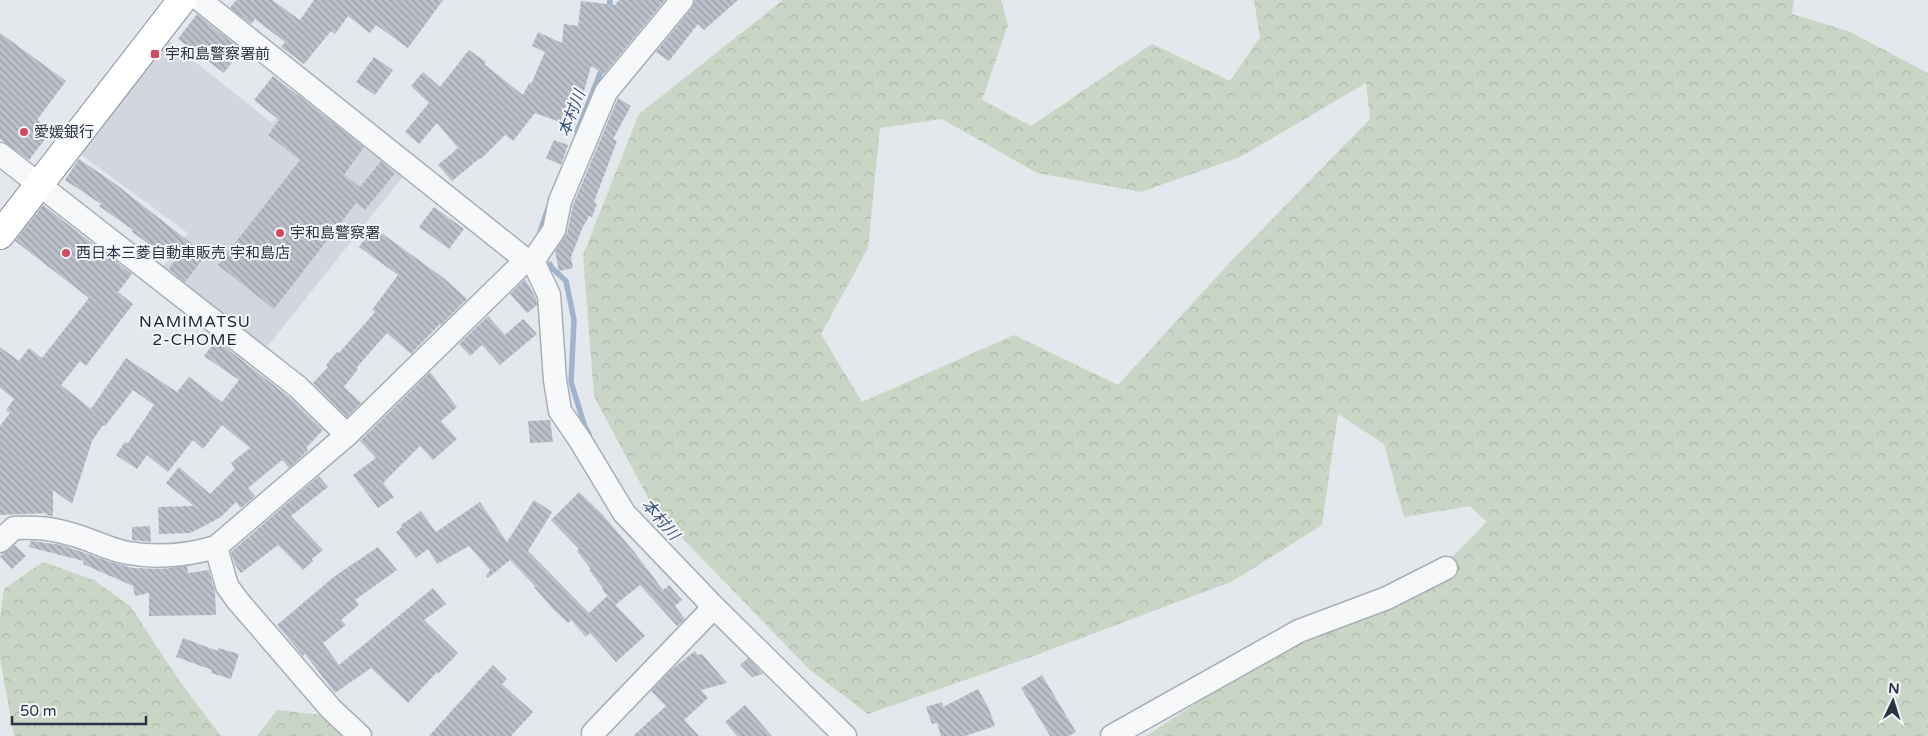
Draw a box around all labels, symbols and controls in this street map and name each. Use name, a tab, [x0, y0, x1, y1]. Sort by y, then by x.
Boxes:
place label: 宇和島警察署前	[165, 45, 270, 63]
marker: 宇和島警察署前	[149, 48, 161, 60]
water label: 本村川	[554, 86, 591, 139]
place label: 愛媛銀行	[34, 123, 94, 141]
marker: 愛媛銀行	[18, 126, 30, 138]
place label: 宇和島警察署	[290, 224, 380, 242]
marker: 宇和島警察署	[274, 227, 286, 239]
place label: 西日本三菱自動車販売 宇和島店	[76, 244, 290, 262]
marker: 西日本三菱自動車販売 宇和島店	[60, 247, 72, 259]
district label: NAMIMATSU 2-CHOME	[139, 312, 251, 350]
water label: 本村川	[637, 495, 685, 546]
north arrow	[1868, 676, 1918, 726]
text: N	[1888, 680, 1900, 697]
scale bar	[12, 694, 146, 726]
text: 50 m	[20, 702, 57, 720]

